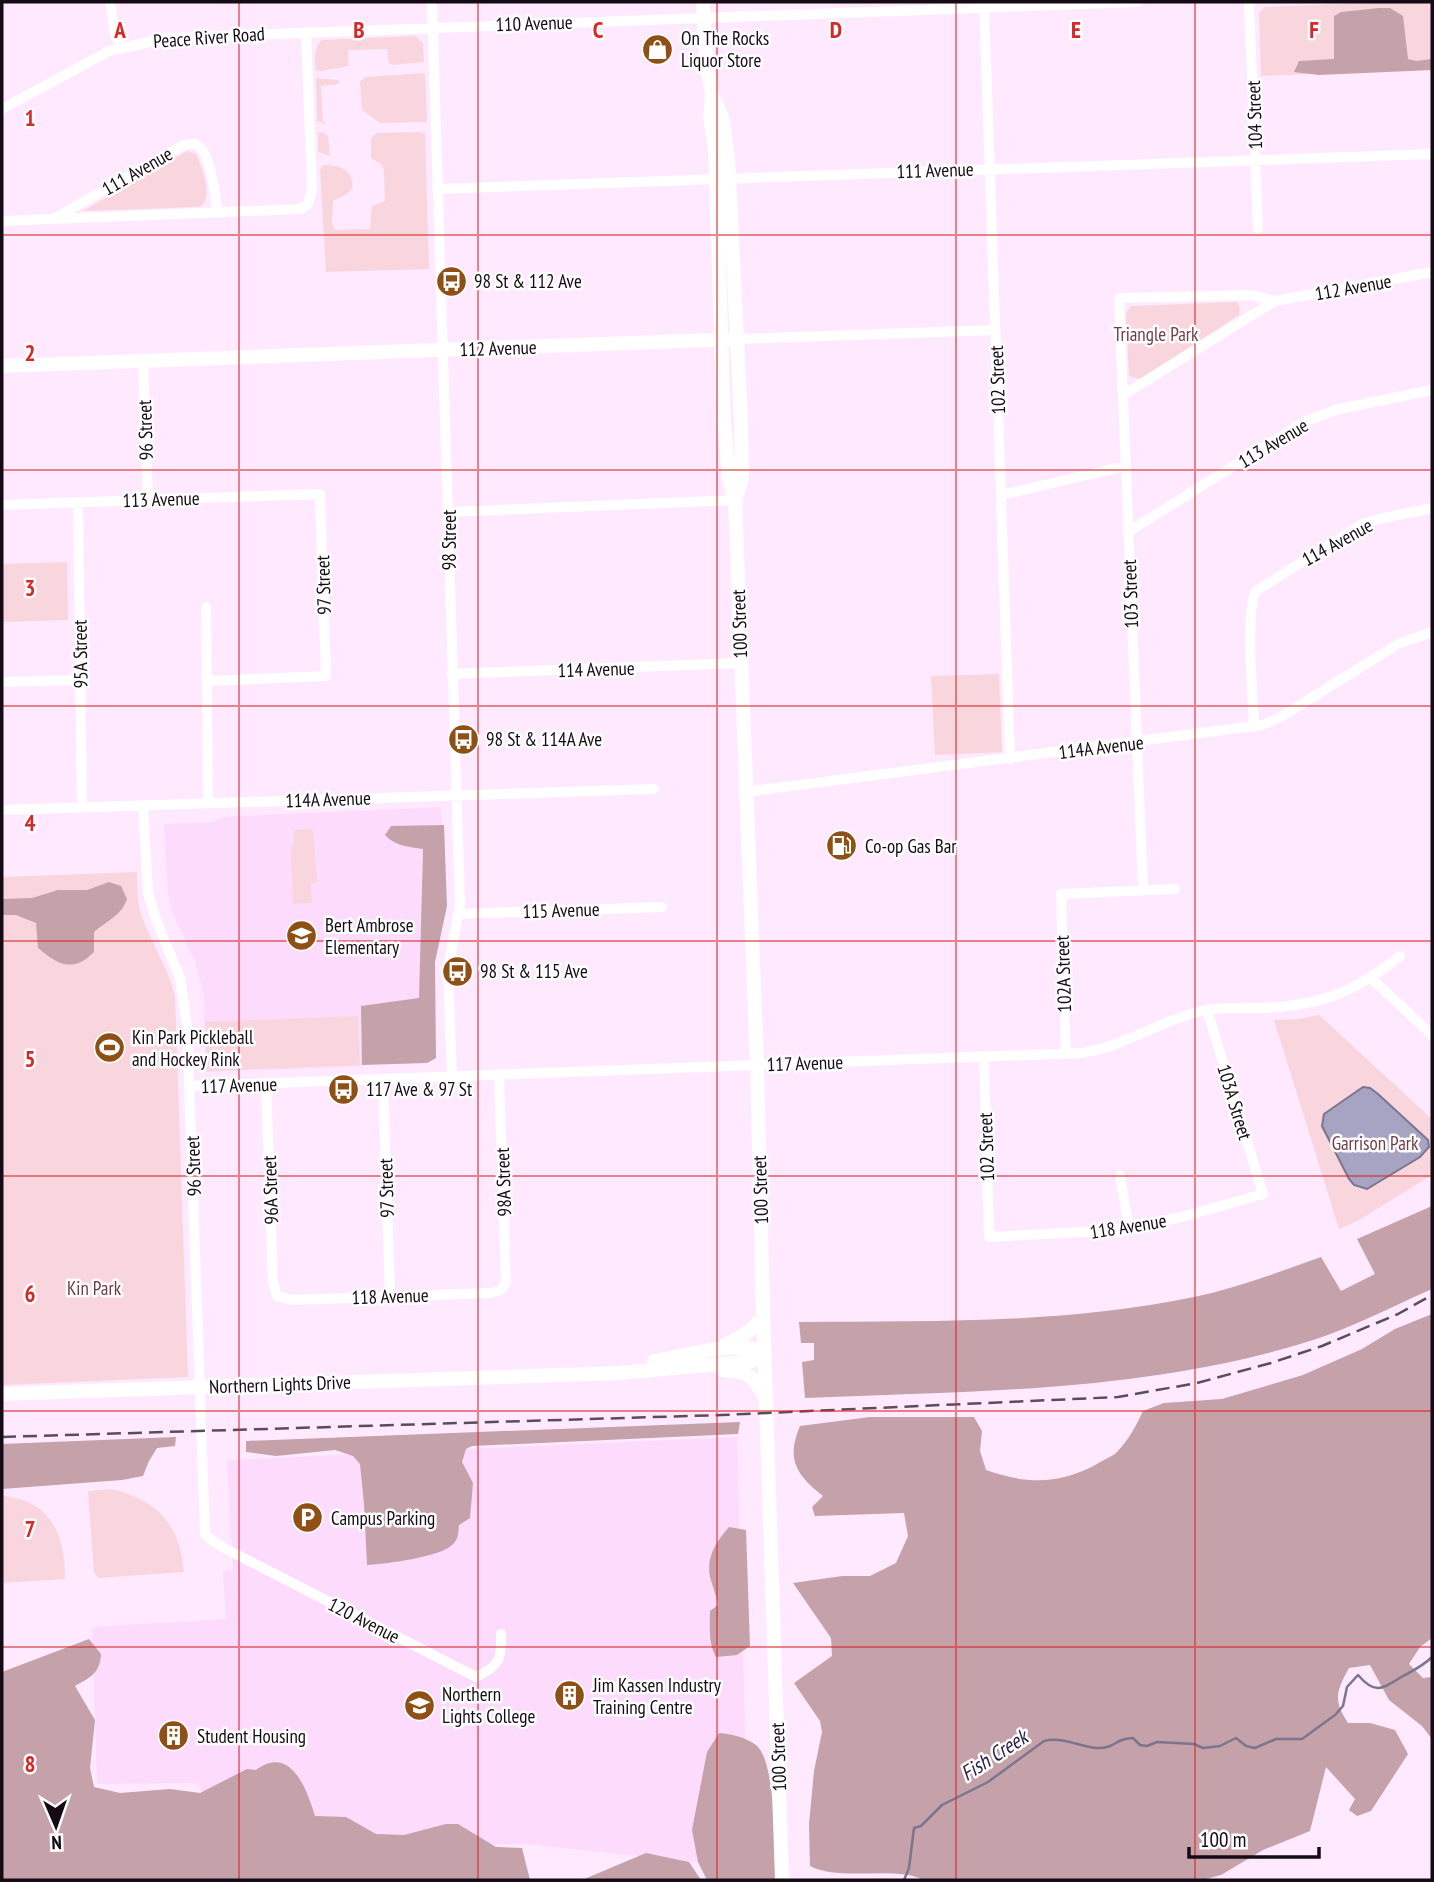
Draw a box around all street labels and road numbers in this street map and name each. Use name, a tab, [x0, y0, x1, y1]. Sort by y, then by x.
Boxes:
street label: 110 Avenue	[495, 10, 573, 36]
street label: Peace River Road	[152, 21, 266, 53]
street label: 104 Street	[1241, 79, 1267, 150]
street label: 111 Avenue	[98, 141, 177, 201]
street label: 111 Avenue	[896, 157, 974, 183]
street label: 112 Avenue	[1313, 268, 1393, 306]
street label: 112 Avenue	[459, 335, 537, 361]
street label: 102 Street	[984, 344, 1010, 415]
street label: 96 Street	[132, 399, 158, 461]
street label: 113 Avenue	[1234, 413, 1312, 473]
street label: 113 Avenue	[122, 486, 200, 512]
street label: 98 Street	[437, 509, 461, 570]
street label: 114 Avenue	[1297, 513, 1377, 571]
street label: 97 Street	[310, 554, 336, 615]
street label: 103 Street	[1117, 558, 1143, 629]
street label: 100 Street	[726, 588, 752, 659]
street label: 95A Street	[67, 619, 93, 689]
street label: 114 Avenue	[557, 656, 635, 682]
street label: 114A Avenue	[1057, 730, 1145, 764]
street label: 114A Avenue	[285, 786, 371, 812]
street label: 115 Avenue	[522, 897, 600, 923]
street label: 102A Street	[1050, 934, 1076, 1013]
street label: 117 Avenue	[766, 1050, 844, 1076]
street label: 103A Street	[1212, 1061, 1258, 1143]
street label: 117 Avenue	[200, 1072, 278, 1098]
street label: 102 Street	[973, 1111, 999, 1182]
street label: 96 Street	[180, 1135, 206, 1197]
street label: 98A Street	[490, 1146, 516, 1217]
street label: 96A Street	[257, 1154, 283, 1225]
street label: 100 Street	[747, 1154, 773, 1225]
street label: 97 Street	[373, 1157, 399, 1218]
street label: 118 Avenue	[1088, 1208, 1168, 1244]
street label: 118 Avenue	[351, 1283, 429, 1309]
street label: Northern Lights Drive	[209, 1370, 351, 1398]
street label: 120 Avenue	[324, 1592, 404, 1648]
street label: 100 Street	[765, 1721, 791, 1792]

